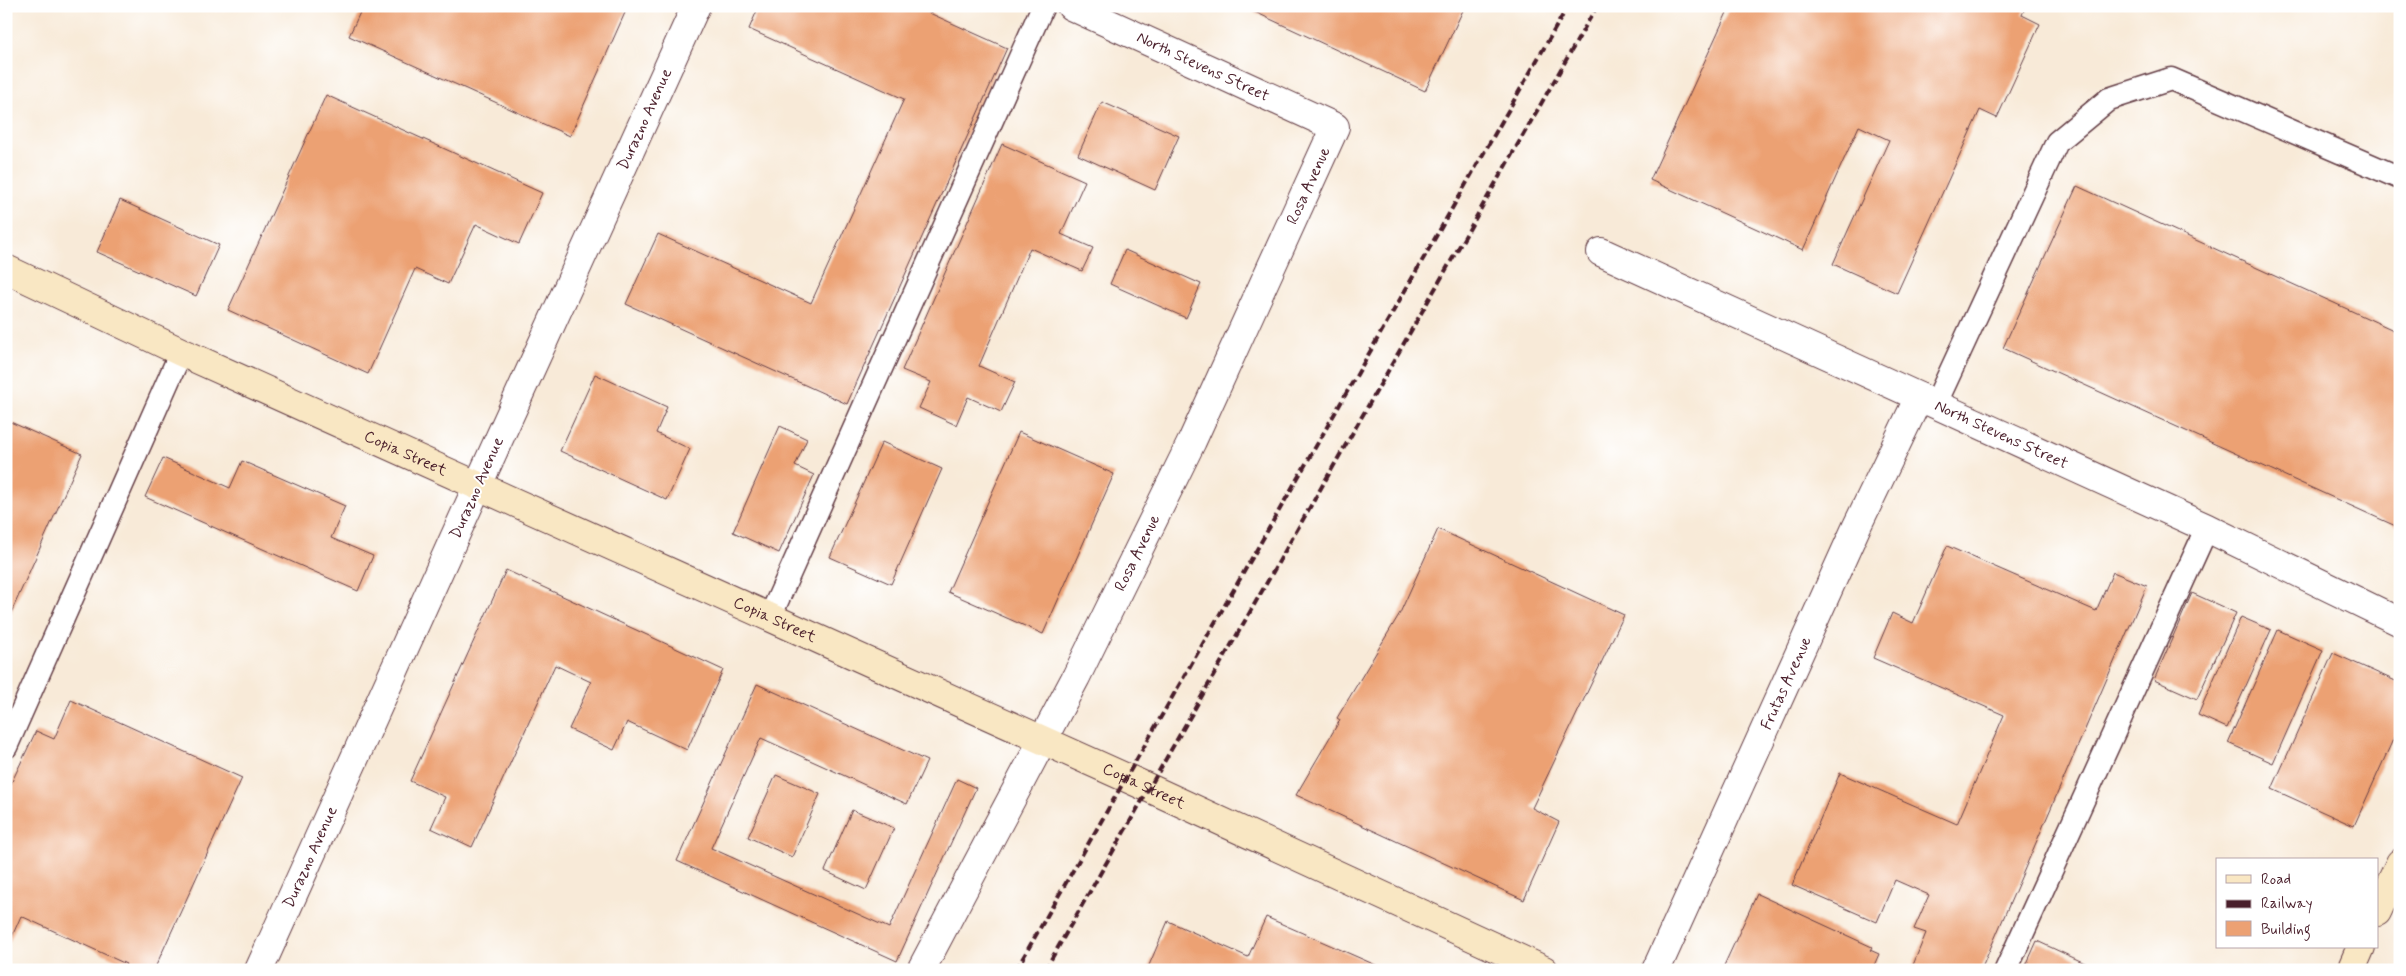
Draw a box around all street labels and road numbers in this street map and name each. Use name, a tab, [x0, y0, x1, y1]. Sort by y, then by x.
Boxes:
street label: North Stevens Street	[1133, 27, 1273, 107]
street label: Durazno Avenue	[612, 65, 677, 173]
street label: Rosa Avenue	[1282, 143, 1335, 228]
street label: North Stevens Street	[1931, 395, 2072, 474]
street label: Copia Street	[361, 425, 451, 481]
street label: Durazno Avenue	[445, 434, 509, 542]
street label: Rosa Avenue	[1109, 510, 1165, 595]
street label: Copia Street	[730, 592, 820, 648]
street label: Frutas Avenue	[1756, 633, 1816, 733]
street label: Copia Street	[1099, 758, 1189, 814]
street label: Durazno Avenue	[278, 803, 342, 911]

